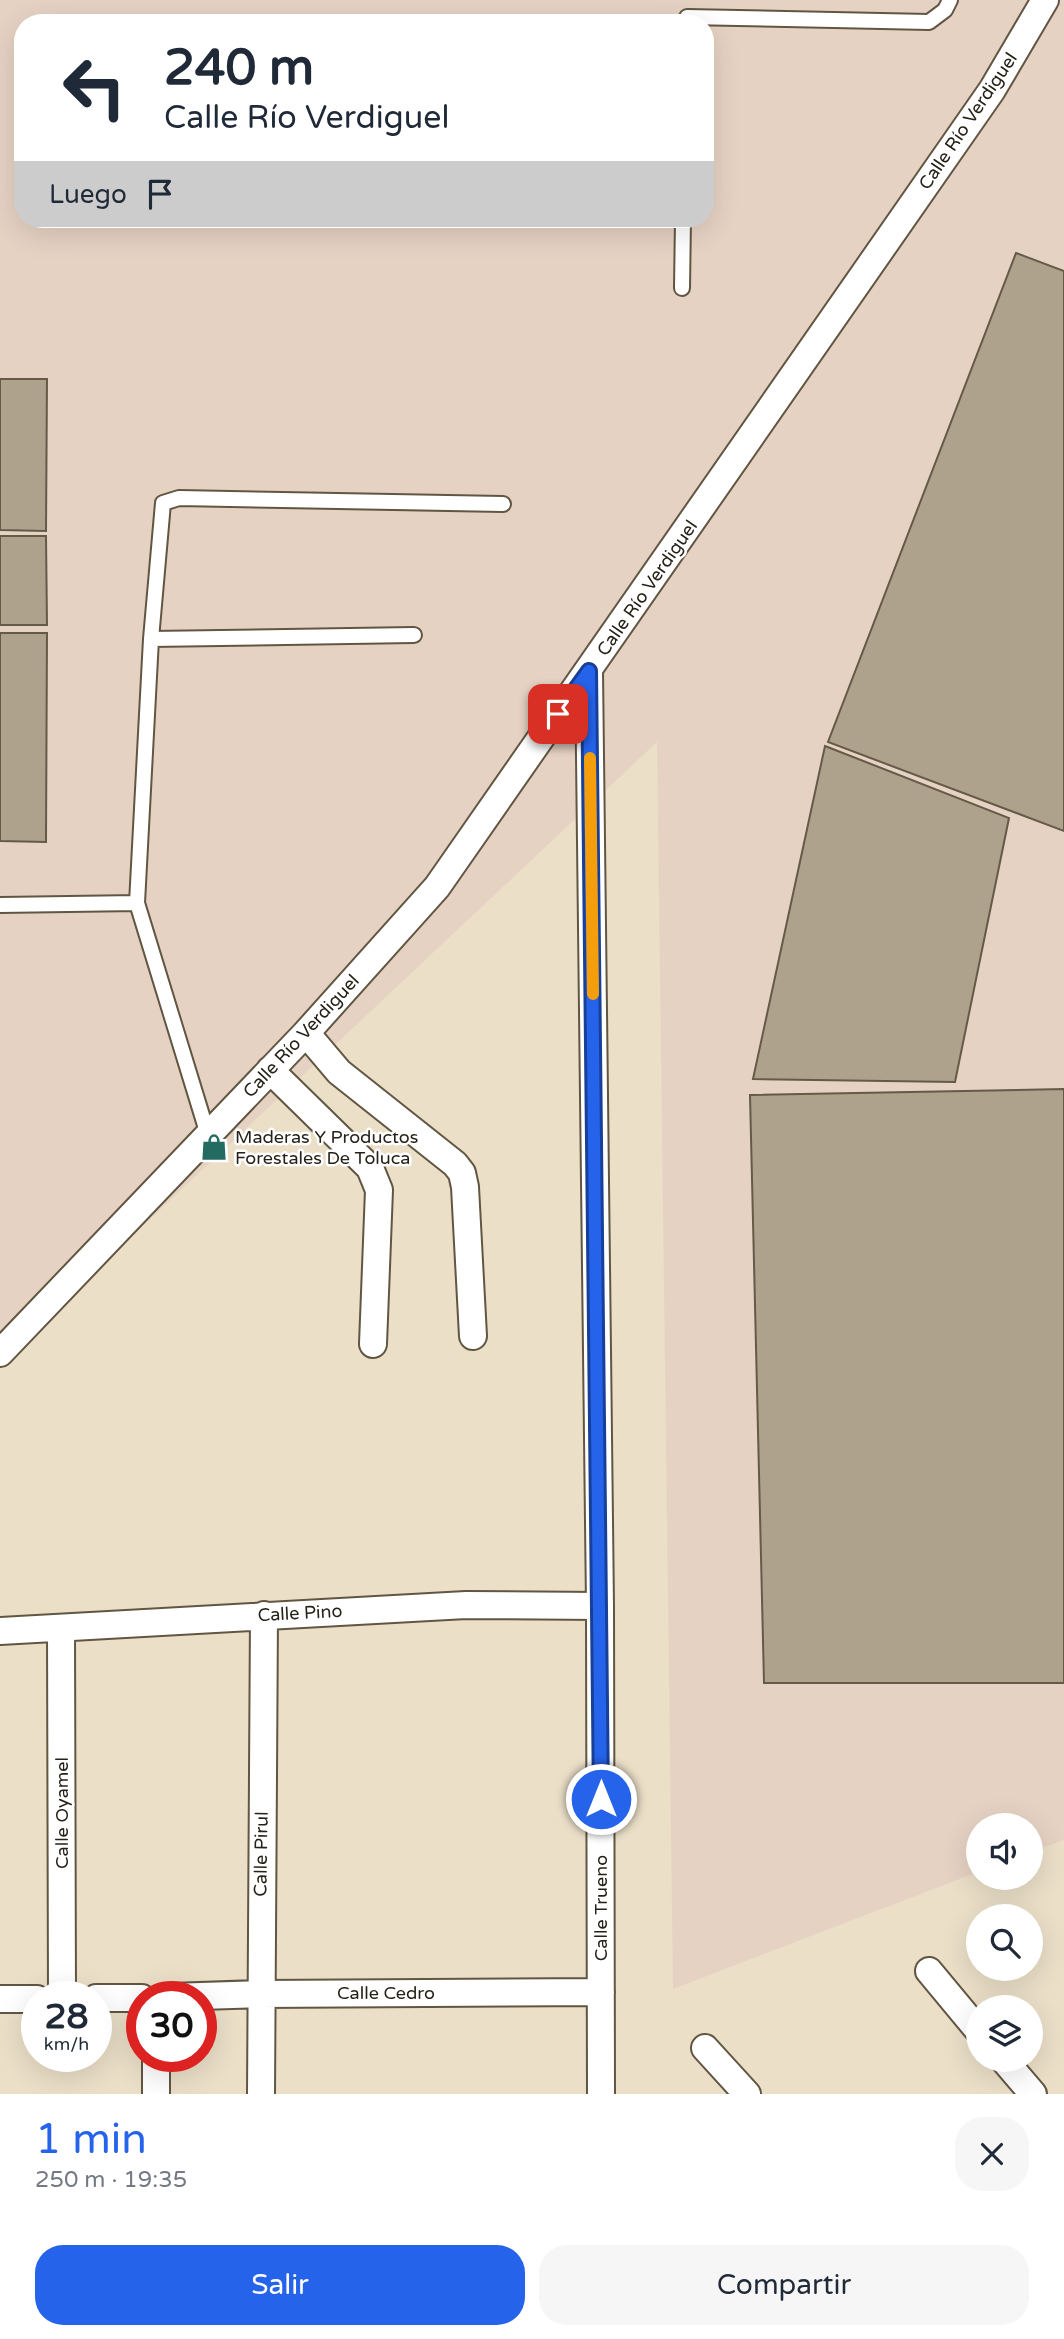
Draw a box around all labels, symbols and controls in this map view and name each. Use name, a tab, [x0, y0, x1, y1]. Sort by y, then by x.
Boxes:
text: 240 m	[164, 39, 314, 98]
icon: left	[49, 42, 140, 133]
street label: Calle Río Verdiguel	[914, 48, 1022, 194]
text: Calle Río Verdiguel	[164, 99, 449, 137]
icon: arrive	[141, 175, 179, 213]
text: Luego	[49, 179, 127, 210]
street label: Calle Río Verdiguel	[592, 516, 702, 660]
pin	[528, 684, 588, 744]
icon: arrive	[539, 695, 577, 733]
street label: Calle Río Verdiguel	[238, 970, 364, 1102]
place label: Maderas Y Productos Forestales De Toluca	[235, 1126, 418, 1169]
shop icon: Maderas Y Productos Forestales De Toluca	[199, 1132, 229, 1162]
street label: Calle Pino	[257, 1600, 343, 1626]
street label: Calle Oyamel	[51, 1757, 73, 1869]
position arrow	[564, 1762, 638, 1836]
street label: Calle Pirul	[249, 1811, 273, 1897]
map controls	[966, 1813, 1043, 2072]
button: sound	[966, 1813, 1043, 1890]
street label: Calle Trueno	[590, 1855, 612, 1961]
button: search	[966, 1904, 1043, 1981]
speed limit sign: 30	[126, 1981, 217, 2072]
street label: Calle Cedro	[337, 1982, 435, 2004]
button: layers	[966, 1995, 1043, 2072]
text: 28	[45, 1996, 88, 2038]
text: km/h	[44, 2033, 89, 2055]
text: 1 min	[35, 2114, 147, 2165]
button: close	[955, 2117, 1029, 2191]
text: 250 m · 19:35	[35, 2166, 187, 2194]
button: Salir	[35, 2245, 525, 2325]
button: Compartir	[539, 2245, 1029, 2325]

